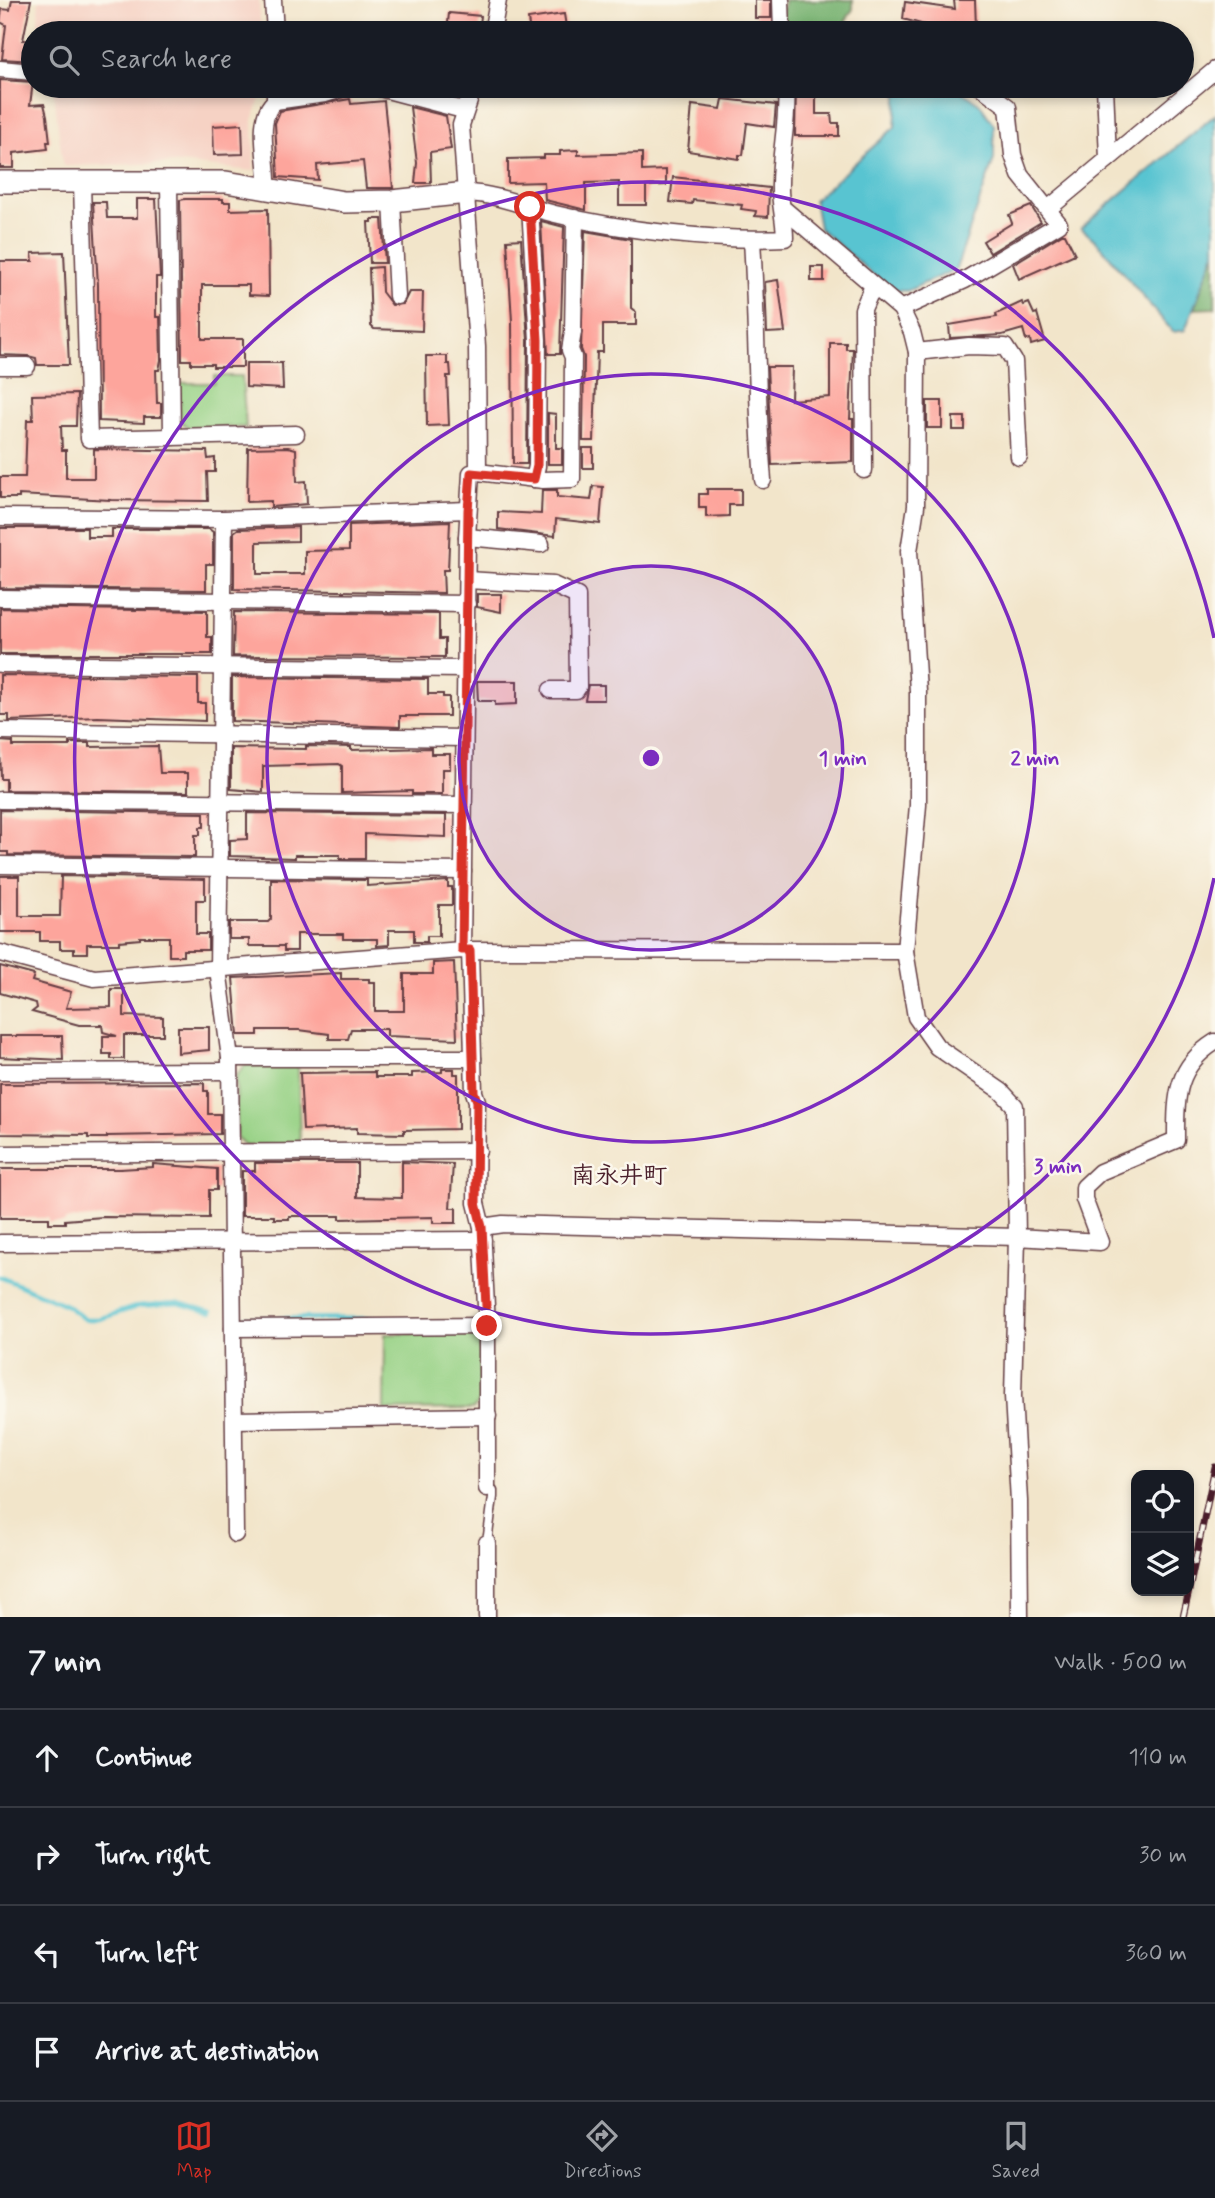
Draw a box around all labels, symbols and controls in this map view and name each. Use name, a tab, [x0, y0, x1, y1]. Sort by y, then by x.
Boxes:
search box	[21, 21, 1194, 98]
icon: search	[45, 41, 83, 79]
text: Search here	[101, 43, 232, 77]
route start	[514, 191, 545, 222]
text: 1 min	[819, 745, 867, 773]
text: 2 min	[1010, 745, 1060, 773]
centre of rings	[639, 746, 663, 770]
text: 3 min	[1034, 1153, 1082, 1181]
district label: 南永井町	[571, 1161, 667, 1192]
route end	[471, 1310, 502, 1341]
map controls	[1131, 1470, 1194, 1596]
button: locate	[1131, 1470, 1194, 1533]
button: layers	[1131, 1533, 1194, 1596]
text: 7 min	[28, 1643, 102, 1682]
text: Walk · 500 m	[1054, 1648, 1187, 1678]
icon: ahead	[28, 1739, 66, 1777]
text: Continue	[95, 1741, 192, 1775]
text: 110 m	[1128, 1743, 1187, 1773]
icon: right	[28, 1837, 66, 1875]
text: Turn right	[95, 1839, 211, 1873]
text: 30 m	[1139, 1841, 1187, 1871]
icon: left	[28, 1935, 66, 1973]
text: Turn left	[95, 1937, 199, 1971]
text: 360 m	[1126, 1939, 1187, 1969]
icon: arrive	[28, 2033, 66, 2071]
text: Arrive at destination	[95, 2035, 319, 2069]
tab: Map	[175, 2117, 213, 2184]
tab: Directions	[563, 2117, 642, 2184]
tab: Saved	[992, 2117, 1040, 2184]

